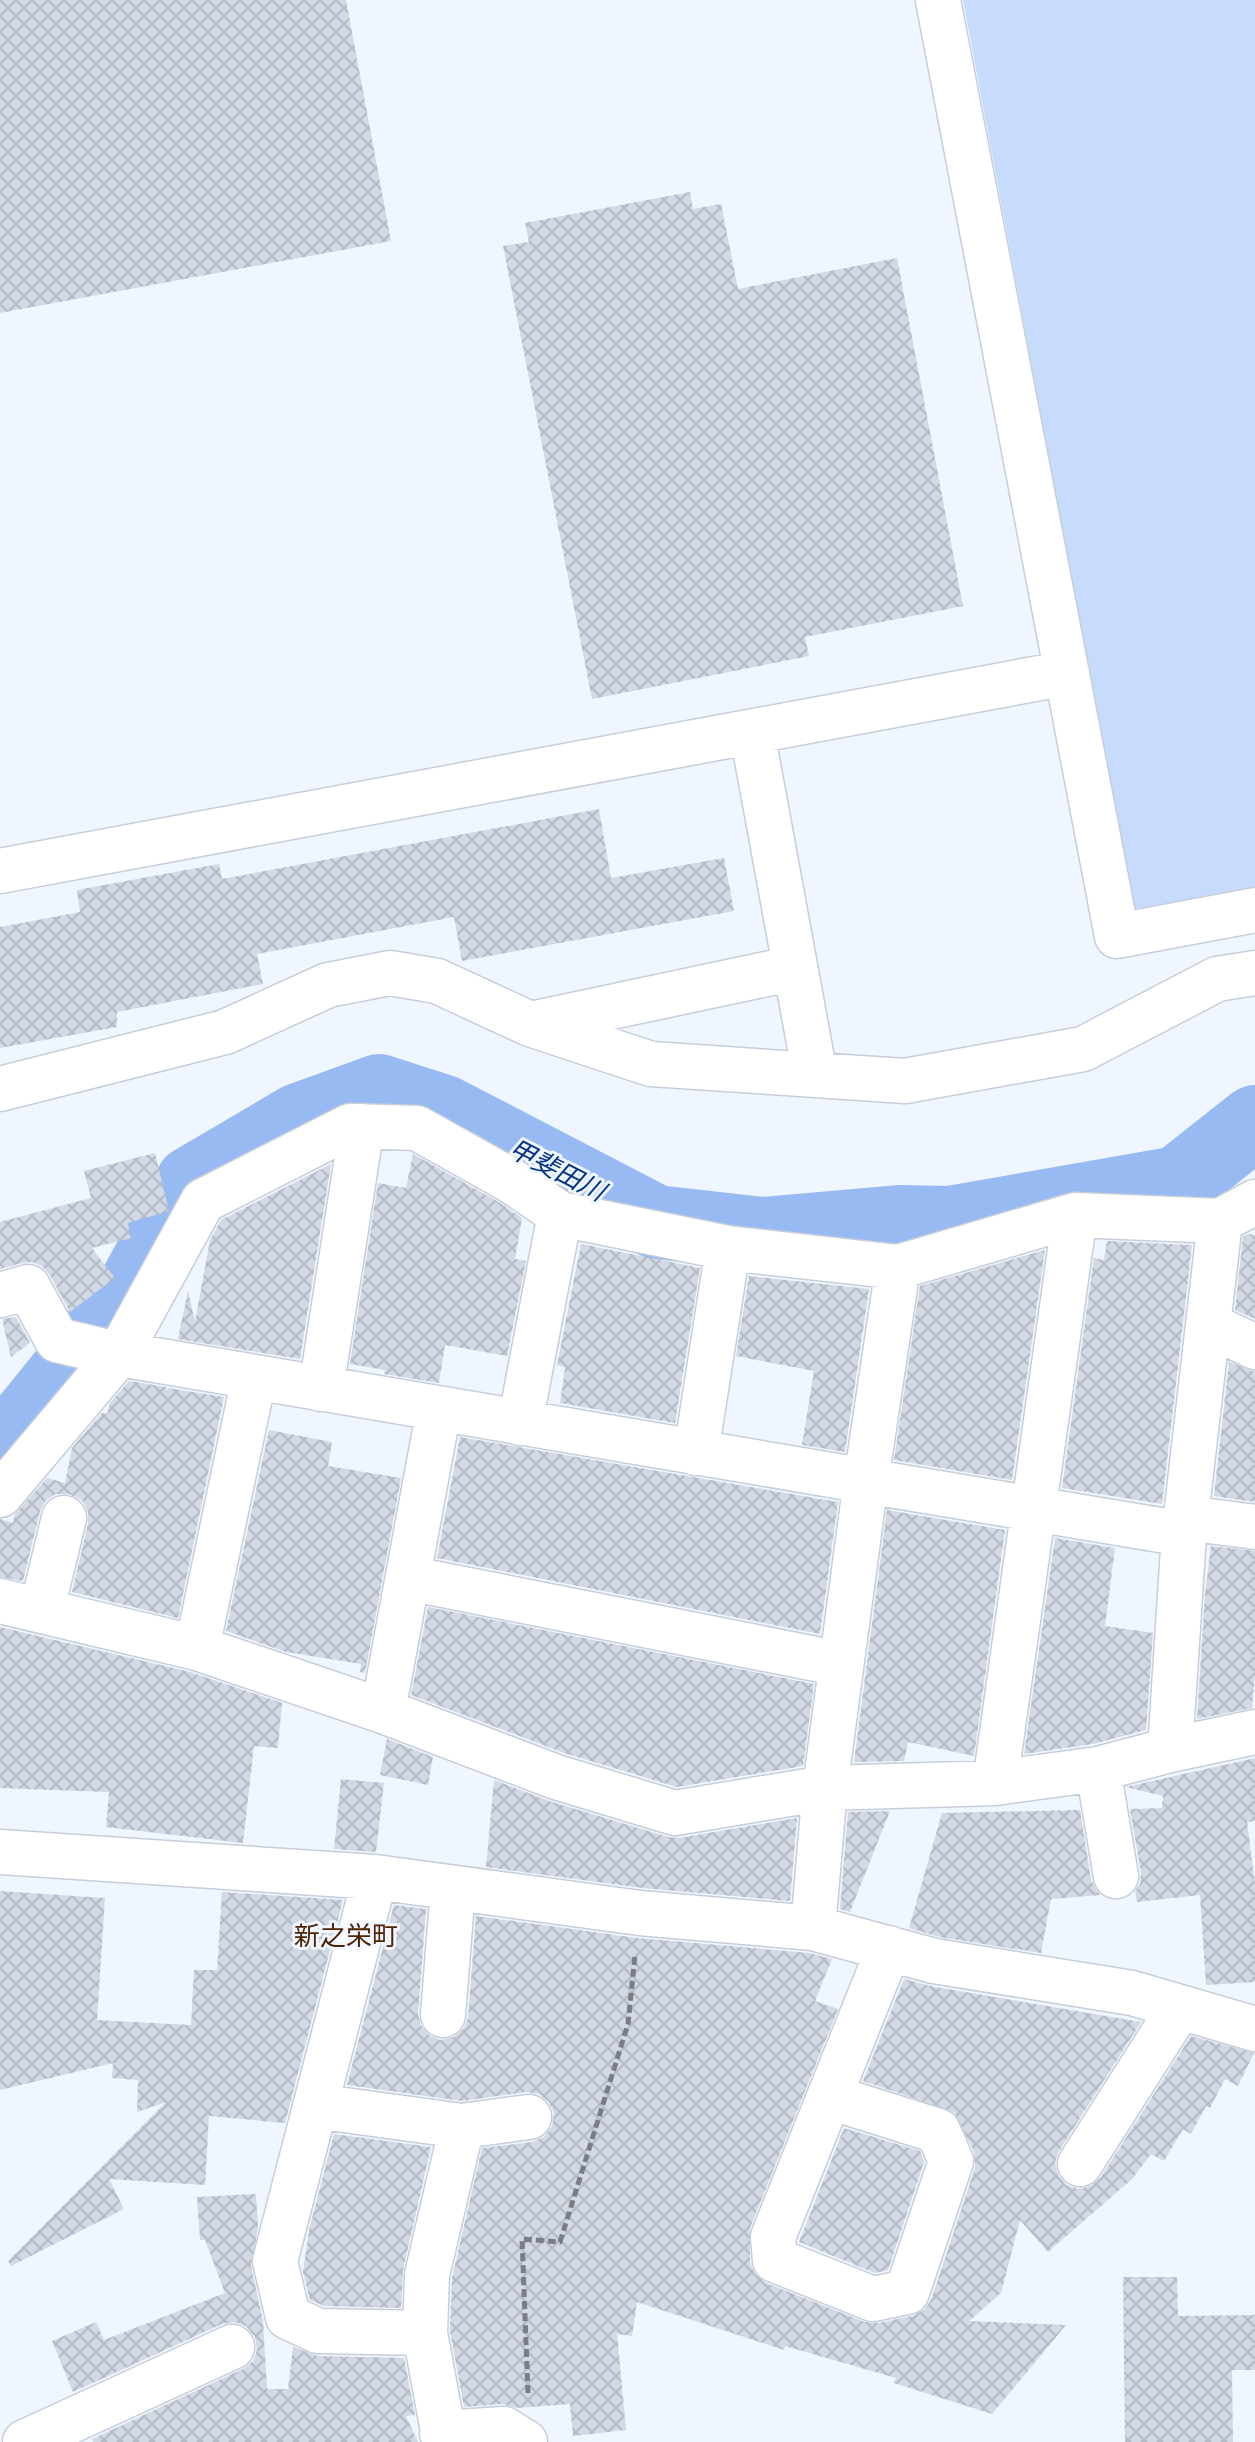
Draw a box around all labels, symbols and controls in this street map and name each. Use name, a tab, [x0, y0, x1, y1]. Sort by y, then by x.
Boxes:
water label: 甲斐田川	[504, 1133, 613, 1208]
district label: 新之栄町	[294, 1921, 398, 1951]

